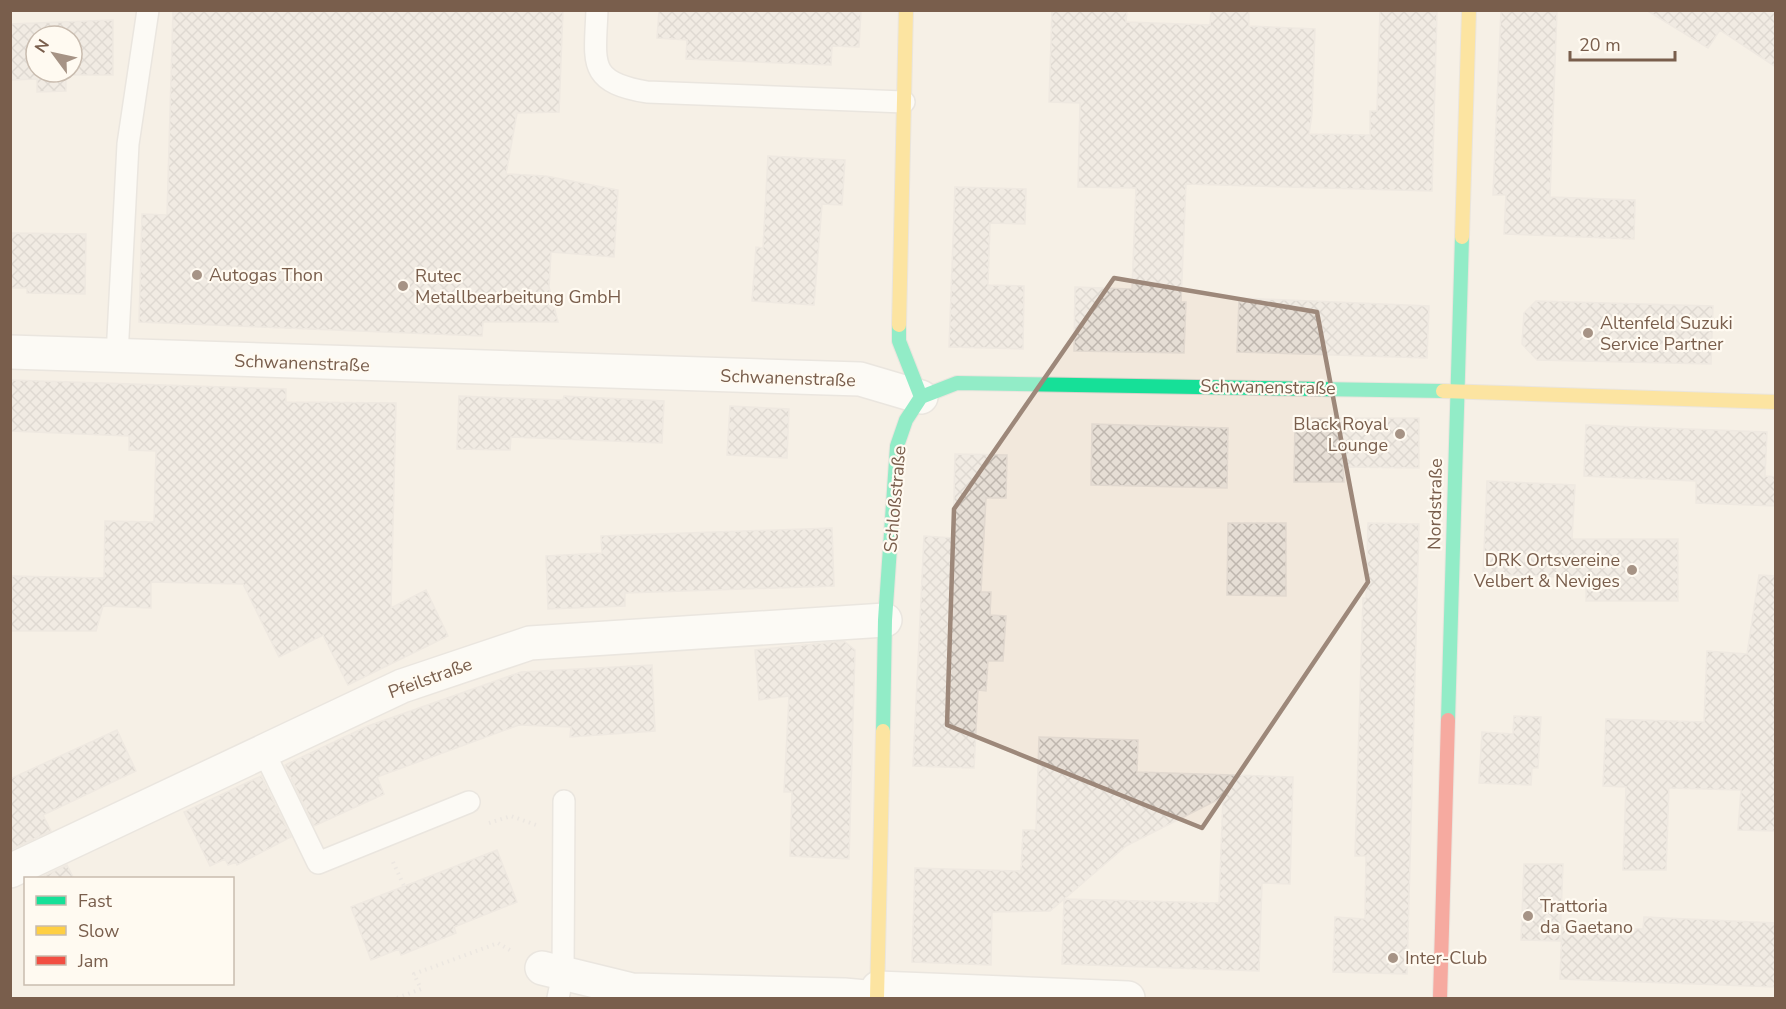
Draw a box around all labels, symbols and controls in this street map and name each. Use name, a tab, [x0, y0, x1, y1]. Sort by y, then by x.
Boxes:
north arrow	[24, 24, 84, 84]
scale bar	[1570, 24, 1675, 62]
text: 20 m	[1579, 33, 1621, 57]
text: N	[30, 35, 55, 57]
place label: Autogas Thon	[209, 263, 323, 287]
place label: Rutec Metallbearbeitung GmbH	[415, 264, 621, 309]
marker: Autogas Thon	[190, 268, 204, 282]
marker: Rutec Metallbearbeitung GmbH	[396, 279, 410, 293]
place label: Altenfeld Suzuki Service Partner	[1600, 311, 1733, 356]
marker: Altenfeld Suzuki Service Partner	[1581, 326, 1595, 340]
street label: Schwanenstraße	[234, 349, 370, 377]
street label: Schwanenstraße	[720, 364, 856, 392]
street label: Schwanenstraße	[1200, 374, 1336, 400]
place label: Black Royal Lounge	[1293, 412, 1389, 457]
marker: Black Royal Lounge	[1393, 427, 1407, 441]
street label: Schloßstraße	[878, 445, 912, 553]
street label: Nordstraße	[1422, 458, 1448, 550]
place label: DRK Ortsvereine Velbert & Neviges	[1473, 548, 1620, 593]
marker: DRK Ortsvereine Velbert & Neviges	[1625, 563, 1639, 577]
street label: Pfeilstraße	[385, 652, 475, 704]
legend	[24, 877, 234, 985]
text: Fast	[78, 889, 113, 913]
place label: Trattoria da Gaetano	[1540, 894, 1633, 939]
marker: Trattoria da Gaetano	[1521, 909, 1535, 923]
text: Slow	[78, 919, 119, 943]
place label: Inter-Club	[1405, 946, 1487, 970]
text: Jam	[77, 949, 109, 973]
marker: Inter-Club	[1386, 951, 1400, 965]

